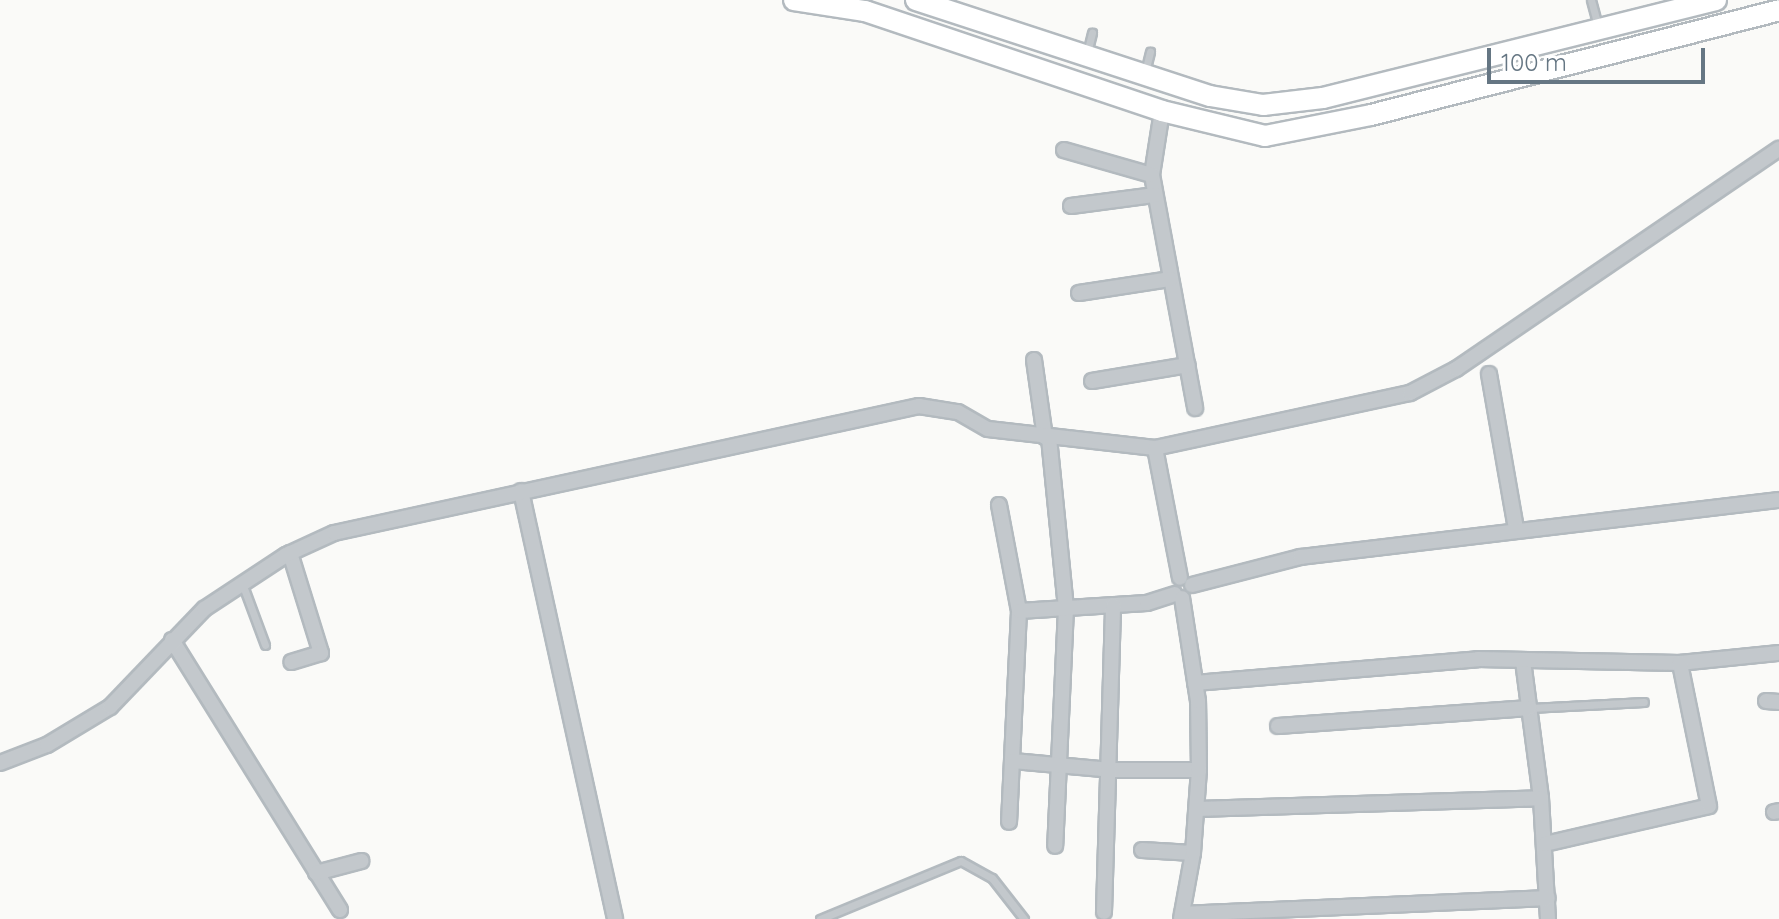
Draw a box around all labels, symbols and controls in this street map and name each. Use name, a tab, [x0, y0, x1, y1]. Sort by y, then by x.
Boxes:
scale bar	[1491, 32, 1709, 82]
text: 100 m	[1501, 47, 1567, 77]

